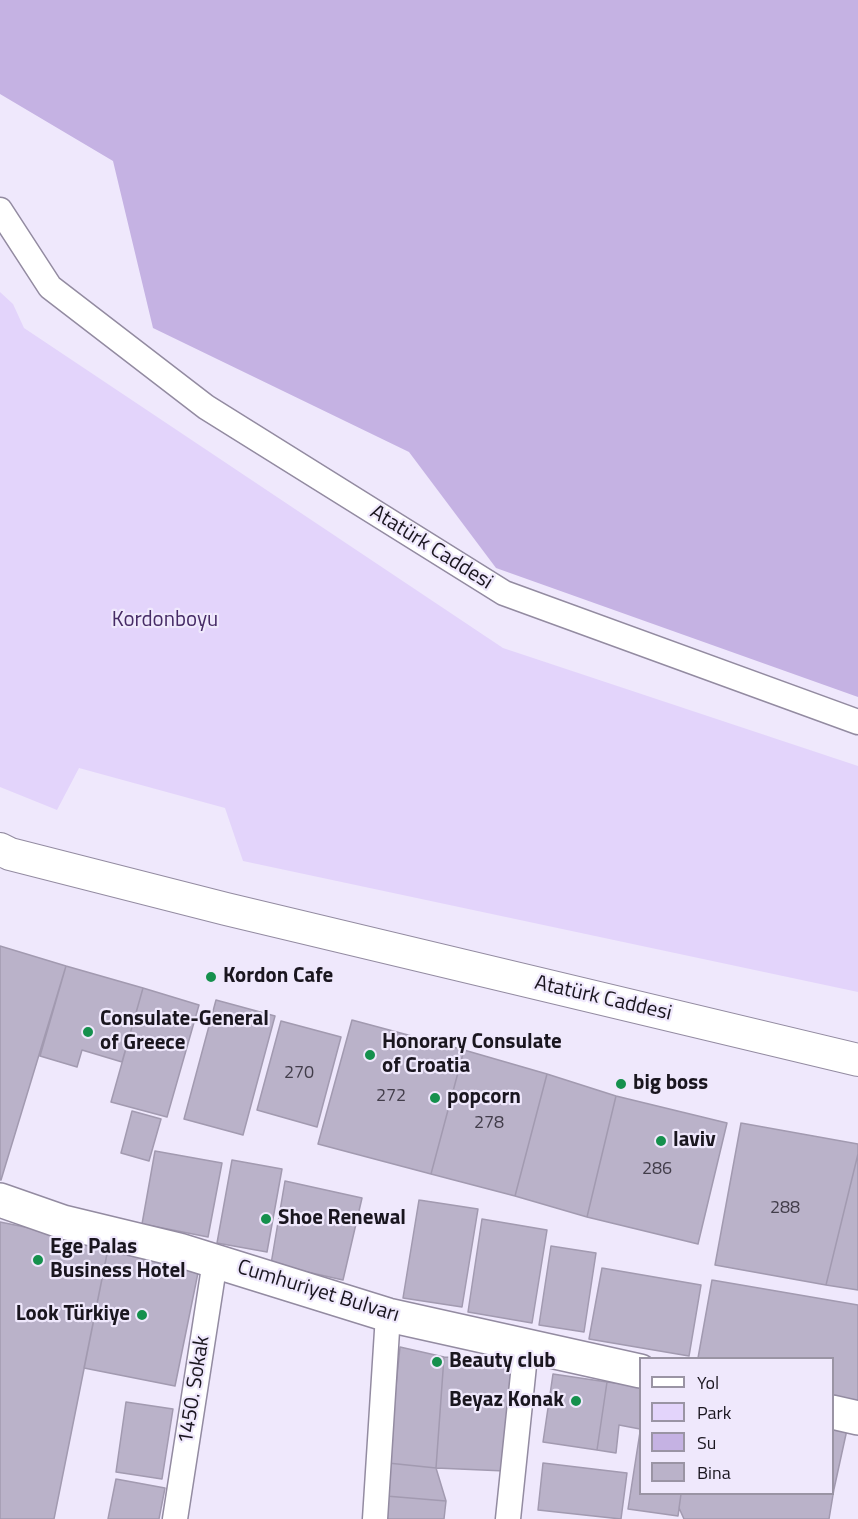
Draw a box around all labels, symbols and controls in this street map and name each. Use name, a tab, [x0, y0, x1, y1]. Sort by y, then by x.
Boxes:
street label: Atatürk Caddesi	[365, 500, 497, 596]
park label: Kordonboyu	[112, 608, 218, 634]
place label: Kordon Cafe	[223, 964, 333, 990]
marker: Kordon Cafe	[204, 970, 218, 984]
street label: Atatürk Caddesi	[532, 971, 674, 1027]
place label: Consulate-General of Greece	[100, 1007, 269, 1057]
marker: Consulate-General of Greece	[81, 1025, 95, 1039]
place label: Honorary Consulate of Croatia	[382, 1030, 562, 1080]
marker: Honorary Consulate of Croatia	[363, 1048, 377, 1062]
house number: 270	[284, 1063, 314, 1085]
place label: big boss	[633, 1071, 708, 1097]
marker: big boss	[614, 1077, 628, 1091]
place label: popcorn	[447, 1085, 521, 1111]
house number: 272	[376, 1086, 406, 1108]
marker: popcorn	[428, 1091, 442, 1105]
house number: 278	[474, 1113, 504, 1135]
place label: laviv	[673, 1128, 716, 1154]
marker: laviv	[654, 1134, 668, 1148]
house number: 286	[642, 1159, 672, 1181]
house number: 288	[770, 1198, 800, 1220]
place label: Shoe Renewal	[278, 1206, 406, 1232]
marker: Shoe Renewal	[259, 1212, 273, 1226]
place label: Ege Palas Business Hotel	[50, 1235, 186, 1285]
marker: Ege Palas Business Hotel	[31, 1253, 45, 1267]
street label: Cumhuriyet Bulvarı	[234, 1255, 402, 1329]
place label: Look Türkiye	[16, 1302, 130, 1328]
marker: Look Türkiye	[135, 1308, 149, 1322]
street label: 1450. Sokak	[174, 1334, 216, 1446]
place label: Beauty club	[449, 1349, 556, 1375]
marker: Beauty club	[430, 1355, 444, 1369]
legend	[639, 1357, 834, 1495]
text: Yol	[697, 1369, 719, 1396]
place label: Beyaz Konak	[449, 1388, 564, 1414]
marker: Beyaz Konak	[569, 1394, 583, 1408]
text: Park	[697, 1399, 731, 1426]
text: Su	[697, 1429, 716, 1456]
text: Bina	[697, 1459, 731, 1486]

